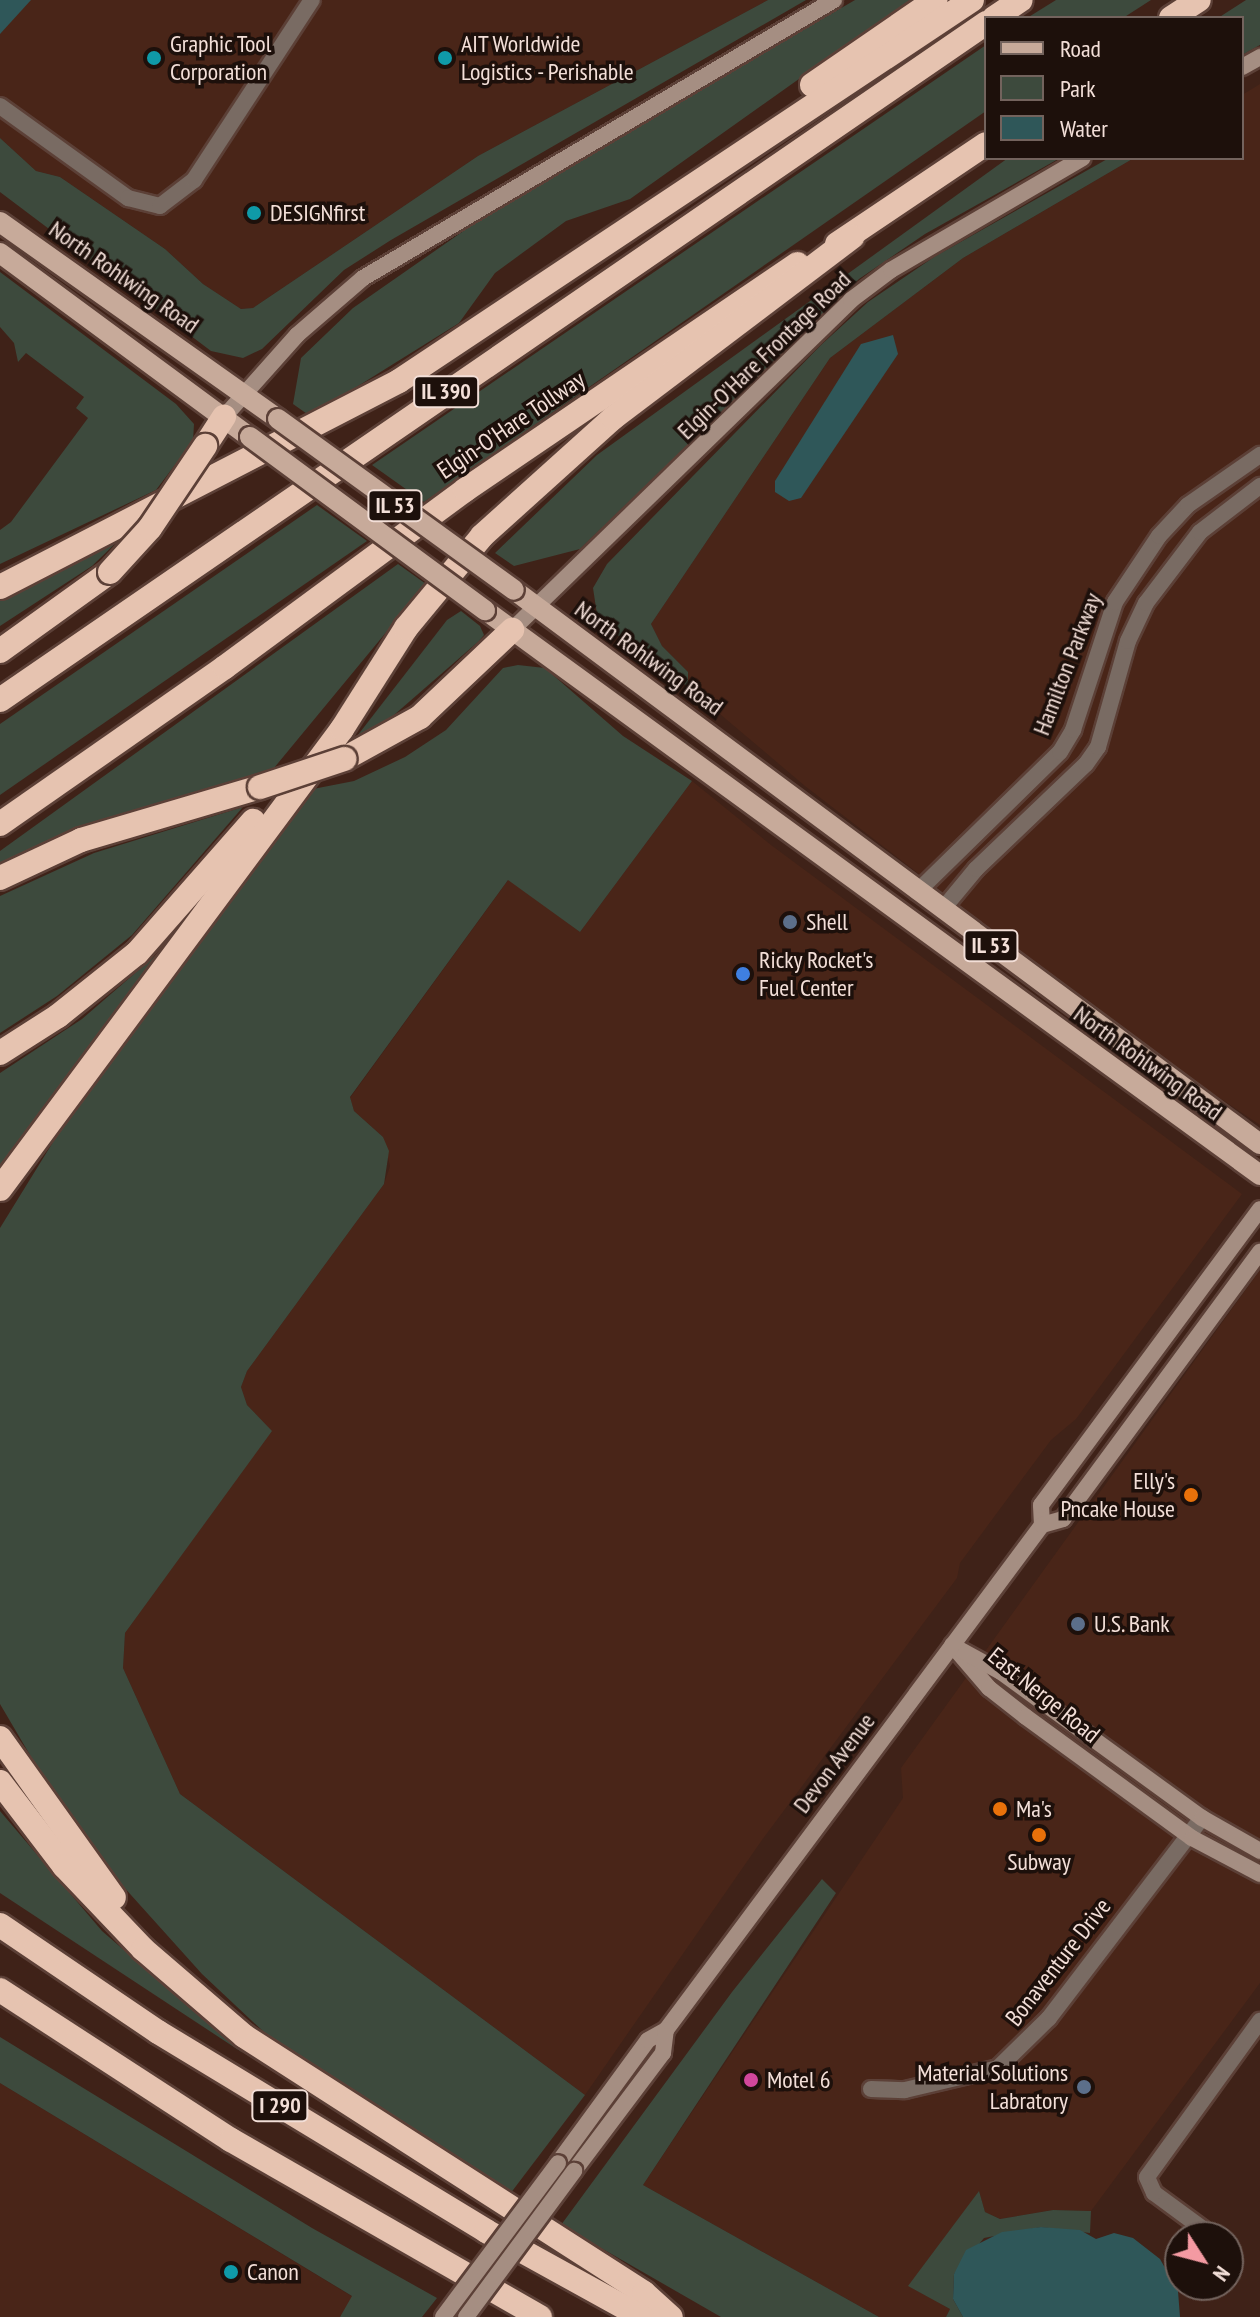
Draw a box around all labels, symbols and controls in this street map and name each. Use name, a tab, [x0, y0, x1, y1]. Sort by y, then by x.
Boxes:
legend	[984, 16, 1244, 160]
place label: Graphic Tool Corporation	[170, 30, 272, 86]
place label: AIT Worldwide Logistics - Perishable	[461, 30, 636, 86]
text: Road	[1060, 33, 1101, 64]
marker: Graphic Tool Corporation	[145, 49, 163, 67]
marker: AIT Worldwide Logistics - Perishable	[436, 49, 454, 67]
text: Park	[1060, 73, 1096, 104]
text: Water	[1060, 113, 1108, 144]
place label: DESIGNfirst	[270, 199, 365, 227]
marker: DESIGNfirst	[245, 204, 263, 222]
street label: North Rohlwing Road	[44, 215, 204, 339]
street label: Elgin-O'Hare Frontage Road	[671, 265, 857, 445]
street label: Elgin-O'Hare Tollway	[431, 365, 591, 485]
road number: IL 390	[412, 374, 480, 410]
road number: IL 53	[365, 488, 425, 524]
street label: Hamilton Parkway	[1027, 589, 1107, 739]
street label: North Rohlwing Road	[569, 595, 729, 721]
place label: Shell	[806, 908, 848, 936]
marker: Shell	[781, 913, 799, 931]
road number: IL 53	[961, 928, 1021, 964]
place label: Ricky Rocket's Fuel Center	[759, 946, 874, 1002]
marker: Ricky Rocket's Fuel Center	[734, 965, 752, 983]
street label: North Rohlwing Road	[1068, 1000, 1228, 1126]
place label: Elly's Pncake House	[1060, 1467, 1175, 1523]
marker: Elly's Pncake House	[1182, 1486, 1200, 1504]
place label: U.S. Bank	[1094, 1610, 1171, 1638]
marker: U.S. Bank	[1069, 1615, 1087, 1633]
street label: East Nerge Road	[982, 1641, 1106, 1749]
street label: Devon Avenue	[787, 1707, 881, 1819]
place label: Ma's	[1016, 1795, 1052, 1823]
marker: Ma's	[991, 1800, 1009, 1818]
marker: Subway	[1030, 1826, 1048, 1844]
place label: Subway	[1007, 1848, 1071, 1876]
street label: Bonaventure Drive	[999, 1893, 1117, 2031]
place label: Material Solutions Labratory	[917, 2059, 1068, 2115]
place label: Motel 6	[767, 2066, 830, 2094]
marker: Motel 6	[742, 2071, 760, 2089]
marker: Material Solutions Labratory	[1075, 2078, 1093, 2096]
road number: I 290	[250, 2088, 310, 2124]
north arrow	[1164, 2221, 1244, 2301]
place label: Canon	[247, 2258, 299, 2286]
text: N	[1207, 2261, 1237, 2287]
marker: Canon	[222, 2263, 240, 2281]

